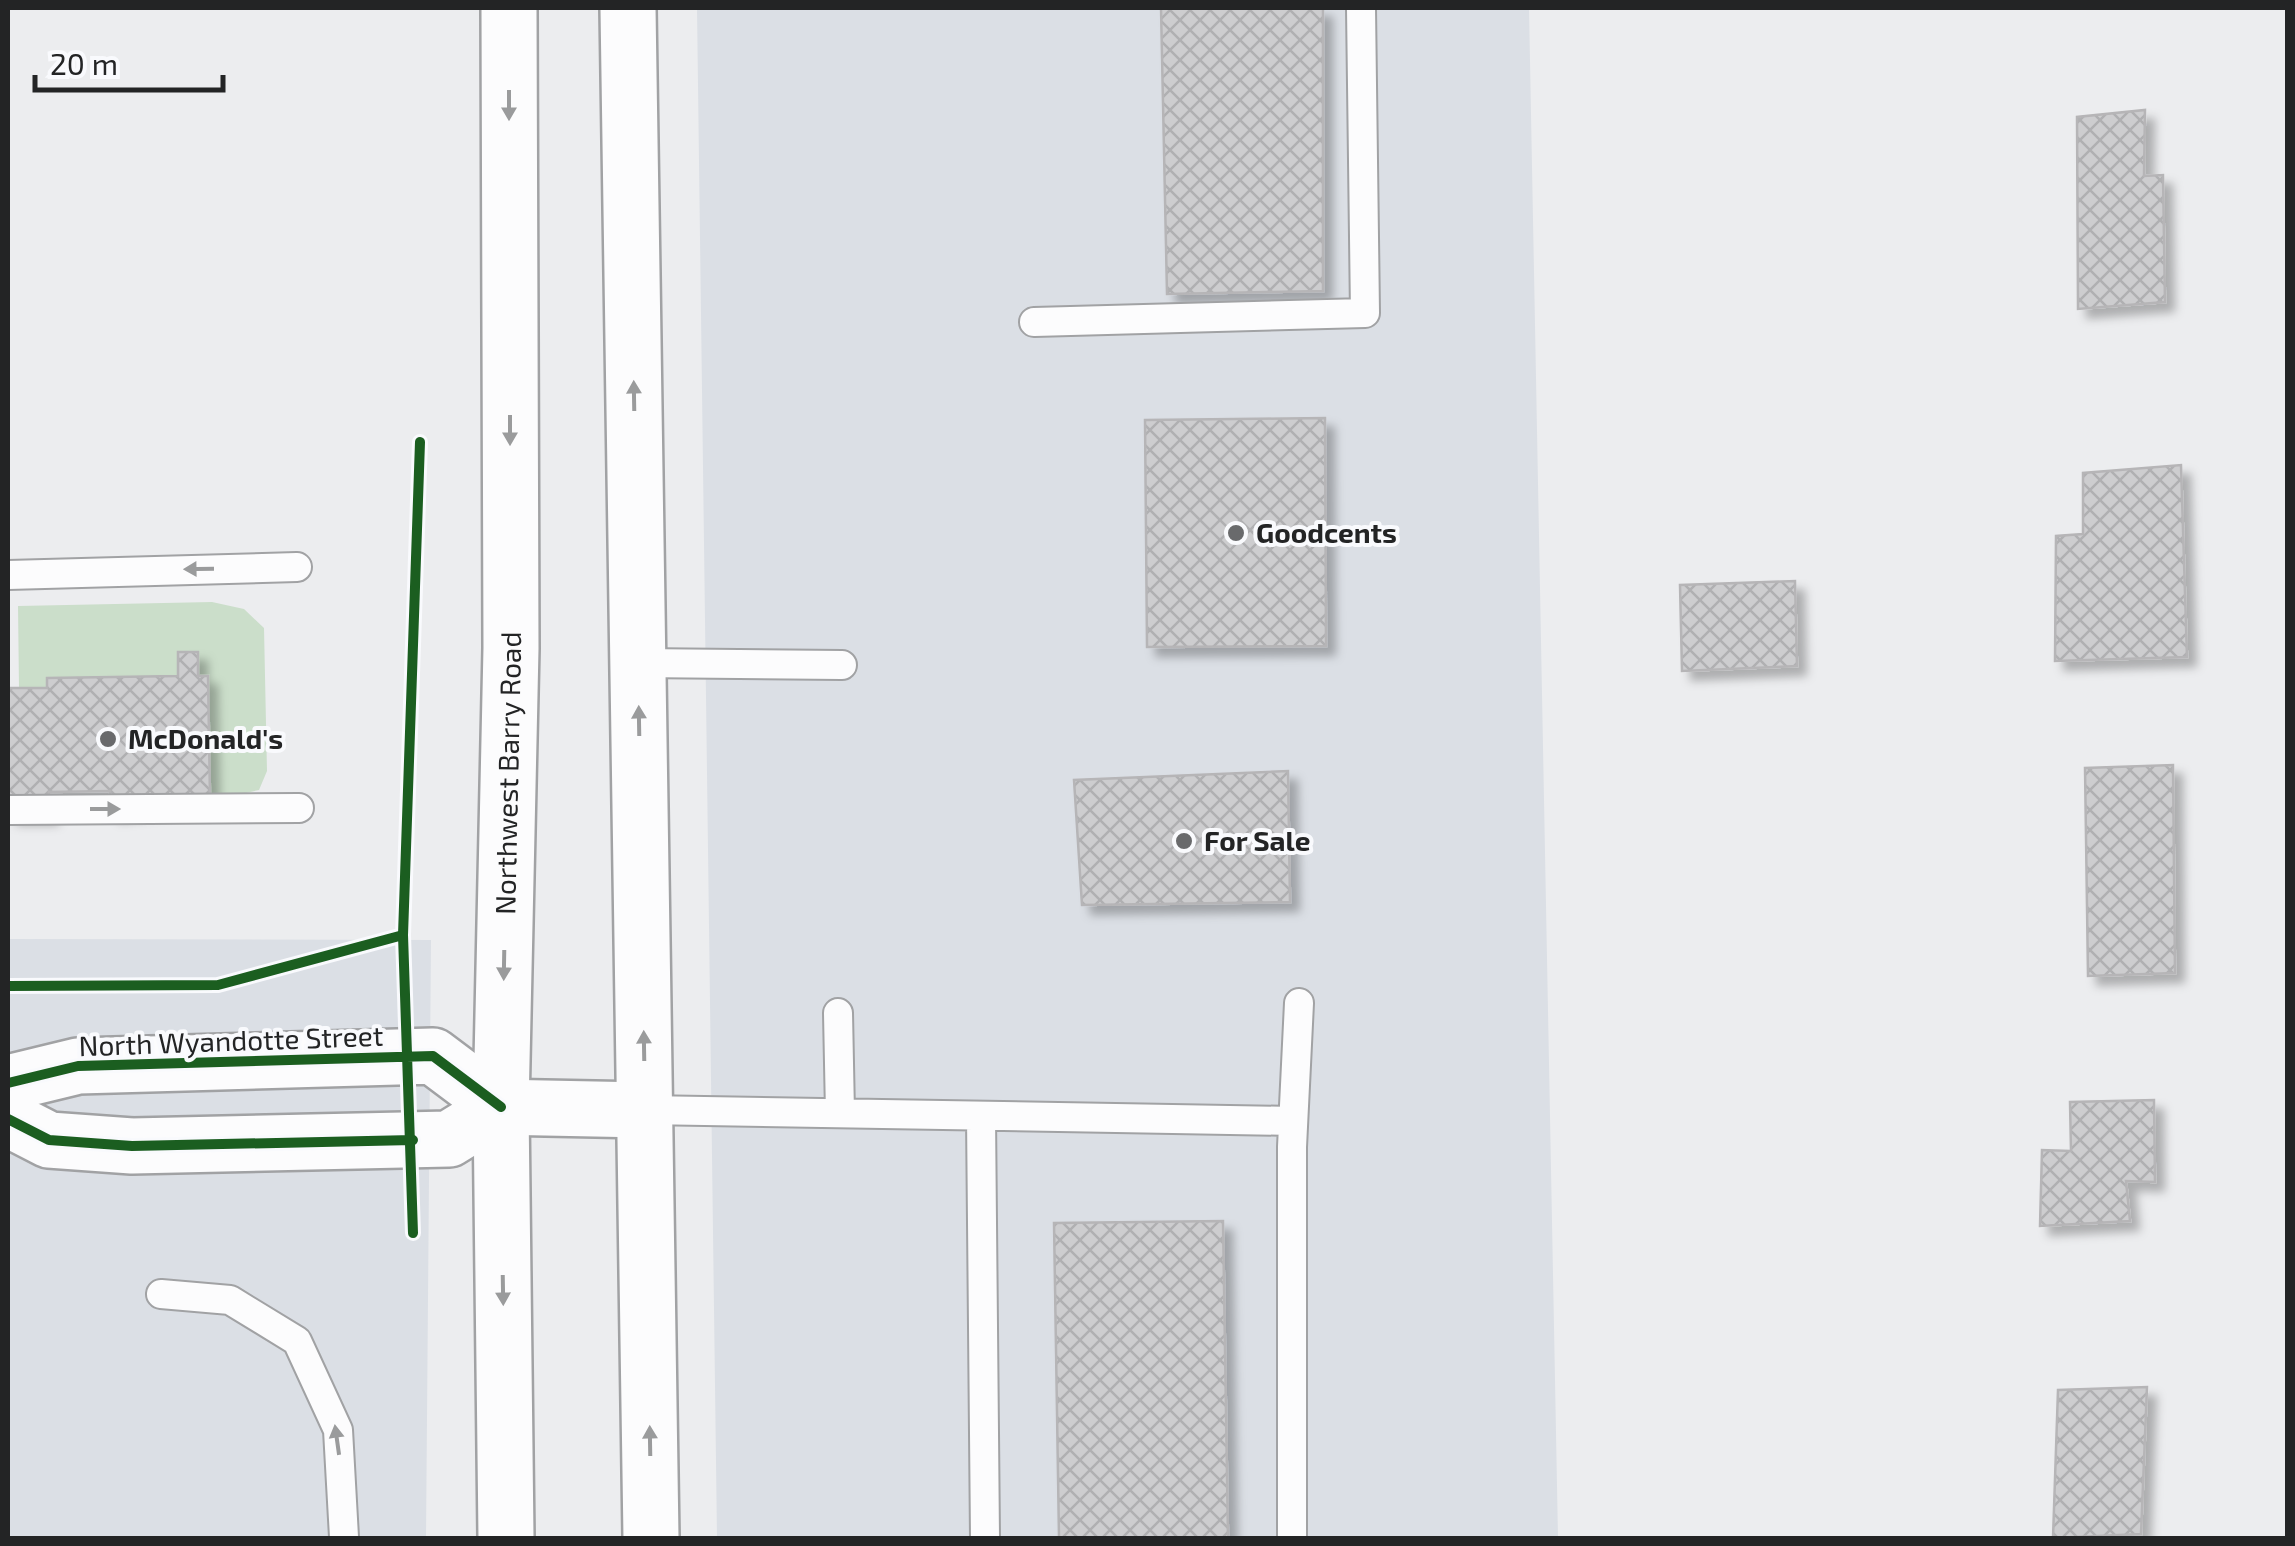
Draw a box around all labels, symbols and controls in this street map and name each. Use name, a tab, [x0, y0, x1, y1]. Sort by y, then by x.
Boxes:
scale bar	[35, 30, 222, 92]
text: 20 m	[50, 45, 118, 81]
one-way arrow	[501, 89, 517, 121]
one-way arrow	[626, 380, 642, 412]
one-way arrow	[502, 414, 518, 446]
place label: Goodcents	[1256, 515, 1397, 549]
marker: Goodcents	[1225, 522, 1247, 544]
one-way arrow	[183, 561, 215, 577]
street label: Northwest Barry Road	[487, 631, 527, 915]
one-way arrow	[631, 705, 647, 737]
place label: McDonald's	[128, 721, 283, 755]
marker: McDonald's	[97, 728, 119, 750]
one-way arrow	[89, 801, 121, 817]
place label: For Sale	[1204, 823, 1310, 857]
marker: For Sale	[1173, 830, 1195, 852]
one-way arrow	[495, 949, 511, 981]
street label: North Wyandotte Street	[78, 1018, 384, 1062]
one-way arrow	[636, 1030, 652, 1062]
one-way arrow	[495, 1274, 511, 1306]
one-way arrow	[329, 1424, 345, 1456]
one-way arrow	[641, 1425, 657, 1457]

